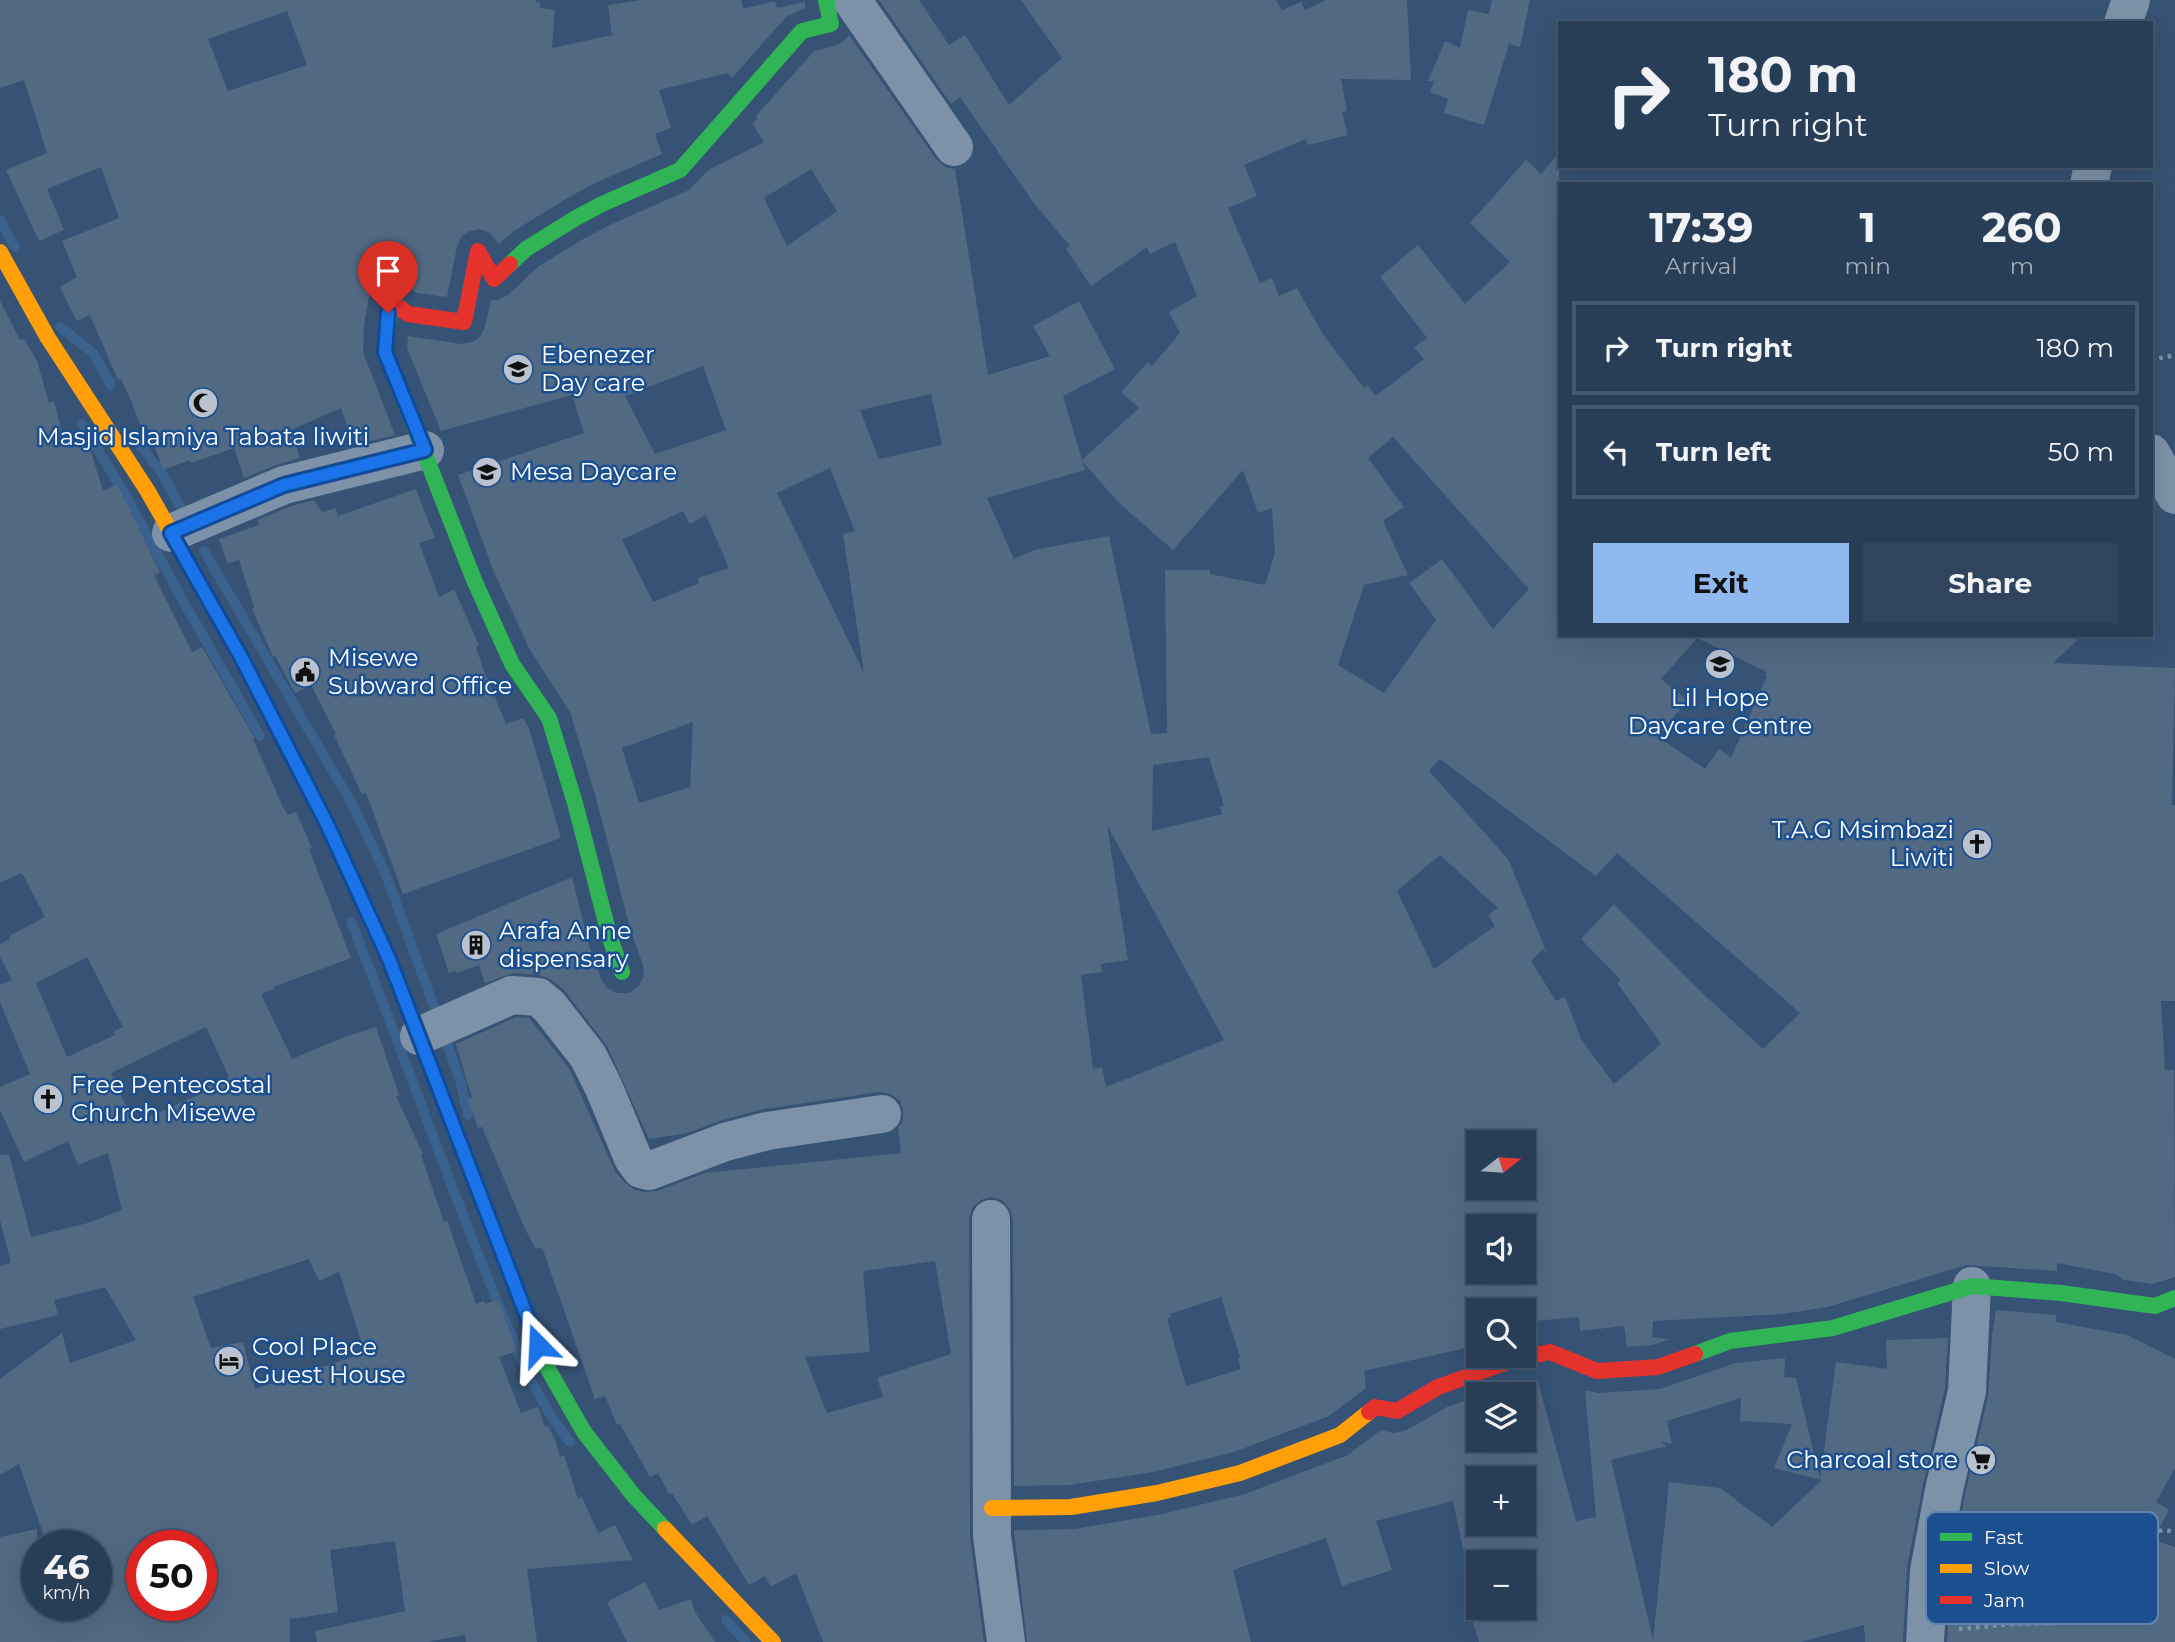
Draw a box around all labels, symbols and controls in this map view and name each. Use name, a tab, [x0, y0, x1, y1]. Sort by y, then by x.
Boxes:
text: 180 m	[1708, 45, 1858, 104]
icon: right	[1593, 49, 1684, 140]
text: Turn right	[1708, 105, 1868, 144]
text: 17:39	[1649, 201, 1753, 253]
text: 1	[1859, 201, 1876, 253]
text: 260	[1982, 201, 2062, 253]
pin	[358, 241, 418, 313]
icon: arrive	[369, 252, 407, 290]
text: Arrival	[1665, 252, 1738, 280]
text: min	[1845, 252, 1891, 280]
text: m	[2010, 252, 2034, 280]
icon: right	[1597, 329, 1635, 367]
text: Turn right	[1656, 332, 1792, 364]
text: 180 m	[2036, 332, 2114, 364]
place label: Ebenezer Day care	[541, 340, 655, 397]
school or university icon: Ebenezer Day care	[501, 352, 535, 386]
mosque icon: Masjid Islamiya Tabata liwiti	[186, 386, 220, 420]
place label: Masjid Islamiya Tabata liwiti	[37, 422, 369, 451]
icon: left	[1597, 433, 1635, 471]
text: Turn left	[1656, 436, 1772, 468]
text: 50 m	[2048, 436, 2114, 468]
school or university icon: Mesa Daycare	[470, 455, 504, 489]
place label: Mesa Daycare	[510, 457, 677, 486]
button: Exit	[1593, 543, 1849, 623]
button: Share	[1863, 543, 2118, 623]
place label: Misewe Subward Office	[328, 643, 512, 700]
school or university icon: Lil Hope Daycare Centre	[1703, 647, 1737, 681]
public building icon: Misewe Subward Office	[288, 655, 322, 689]
place label: Lil Hope Daycare Centre	[1628, 683, 1812, 740]
place label: T.A.G Msimbazi Liwiti	[1772, 815, 1954, 872]
church icon: T.A.G Msimbazi Liwiti	[1960, 827, 1994, 861]
place label: Arafa Anne dispensary	[499, 916, 632, 973]
building icon: Arafa Anne dispensary	[459, 928, 493, 962]
place label: Free Pentecostal Church Misewe	[71, 1070, 272, 1127]
church icon: Free Pentecostal Church Misewe	[31, 1082, 65, 1116]
north arrow	[1466, 1130, 1536, 1200]
map controls	[1466, 1130, 1536, 1620]
button: sound	[1466, 1214, 1536, 1284]
button: search	[1466, 1298, 1536, 1368]
position arrow	[501, 1308, 575, 1382]
place label: Cool Place Guest House	[252, 1332, 406, 1389]
hotel icon: Cool Place Guest House	[212, 1344, 246, 1378]
button: layers	[1466, 1382, 1536, 1452]
supermarket icon: Charcoal store	[1964, 1443, 1998, 1477]
place label: Charcoal store	[1786, 1445, 1958, 1474]
button: +	[1466, 1466, 1536, 1536]
legend	[1926, 1512, 2158, 1624]
text: Fast	[1984, 1526, 2024, 1549]
speed limit sign: 50	[126, 1530, 217, 1621]
text: 46	[43, 1545, 90, 1588]
button: −	[1466, 1550, 1536, 1620]
text: Slow	[1984, 1557, 2029, 1580]
text: km/h	[42, 1582, 91, 1604]
text: Jam	[1983, 1589, 2025, 1612]

